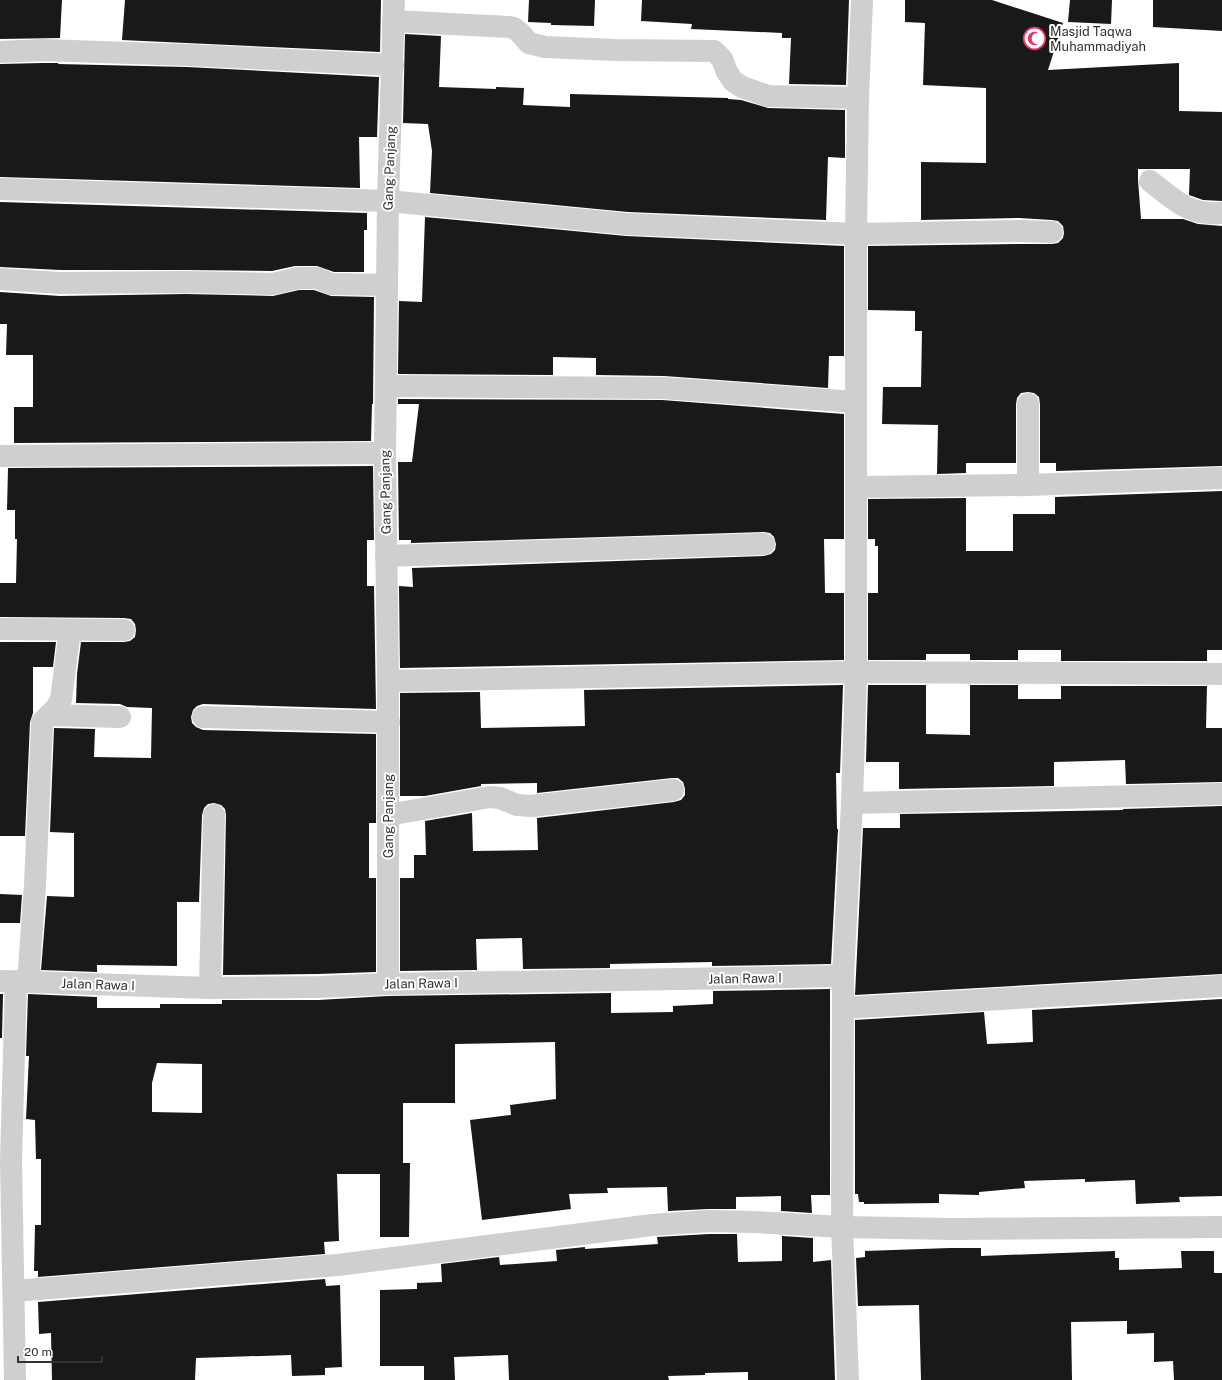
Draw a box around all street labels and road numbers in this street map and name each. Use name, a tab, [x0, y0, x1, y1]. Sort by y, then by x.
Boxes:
street label: Gang Panjang	[381, 126, 398, 211]
street label: Gang Panjang	[377, 450, 394, 534]
street label: Gang Panjang	[381, 774, 396, 858]
street label: Jalan Rawa I	[708, 970, 782, 987]
street label: Jalan Rawa I	[384, 975, 458, 992]
street label: Jalan Rawa I	[61, 976, 135, 993]

